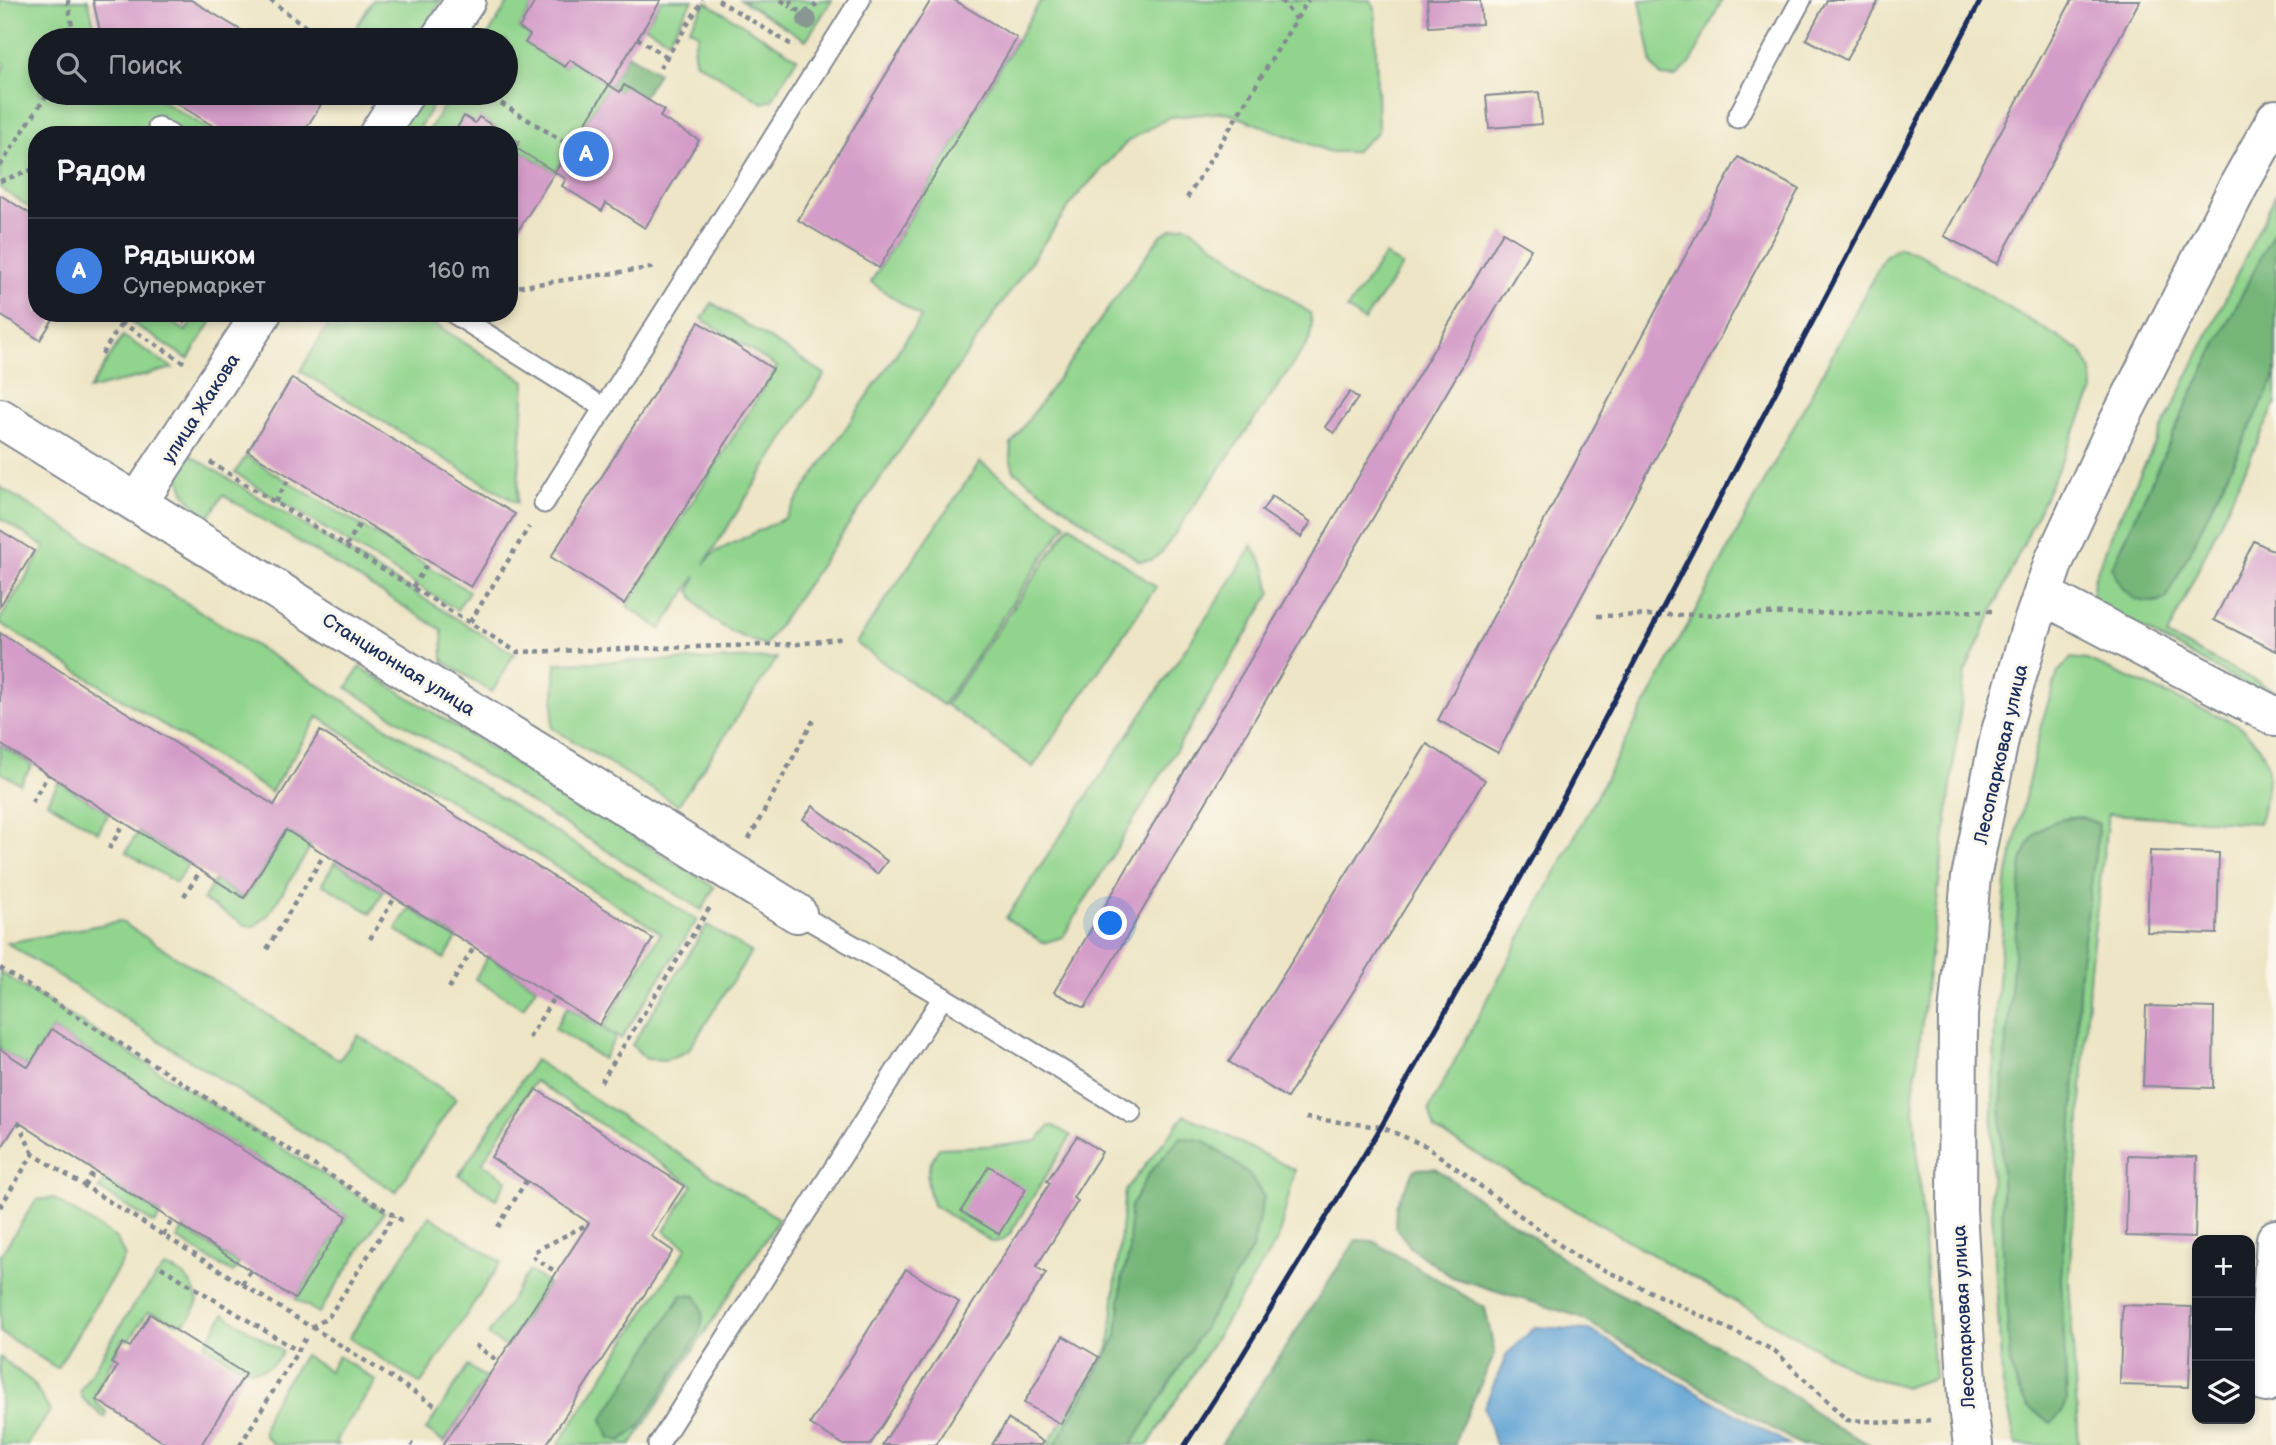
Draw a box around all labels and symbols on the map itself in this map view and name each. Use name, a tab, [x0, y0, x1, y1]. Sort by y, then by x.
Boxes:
pin: A	[563, 128, 609, 180]
street label: улица Жакова	[157, 350, 245, 468]
street label: Станционная улица	[317, 609, 479, 722]
street label: Лесопарковая улица	[1969, 662, 2033, 848]
your location	[1093, 906, 1127, 940]
street label: Лесопарковая улица	[1948, 1224, 1981, 1410]

